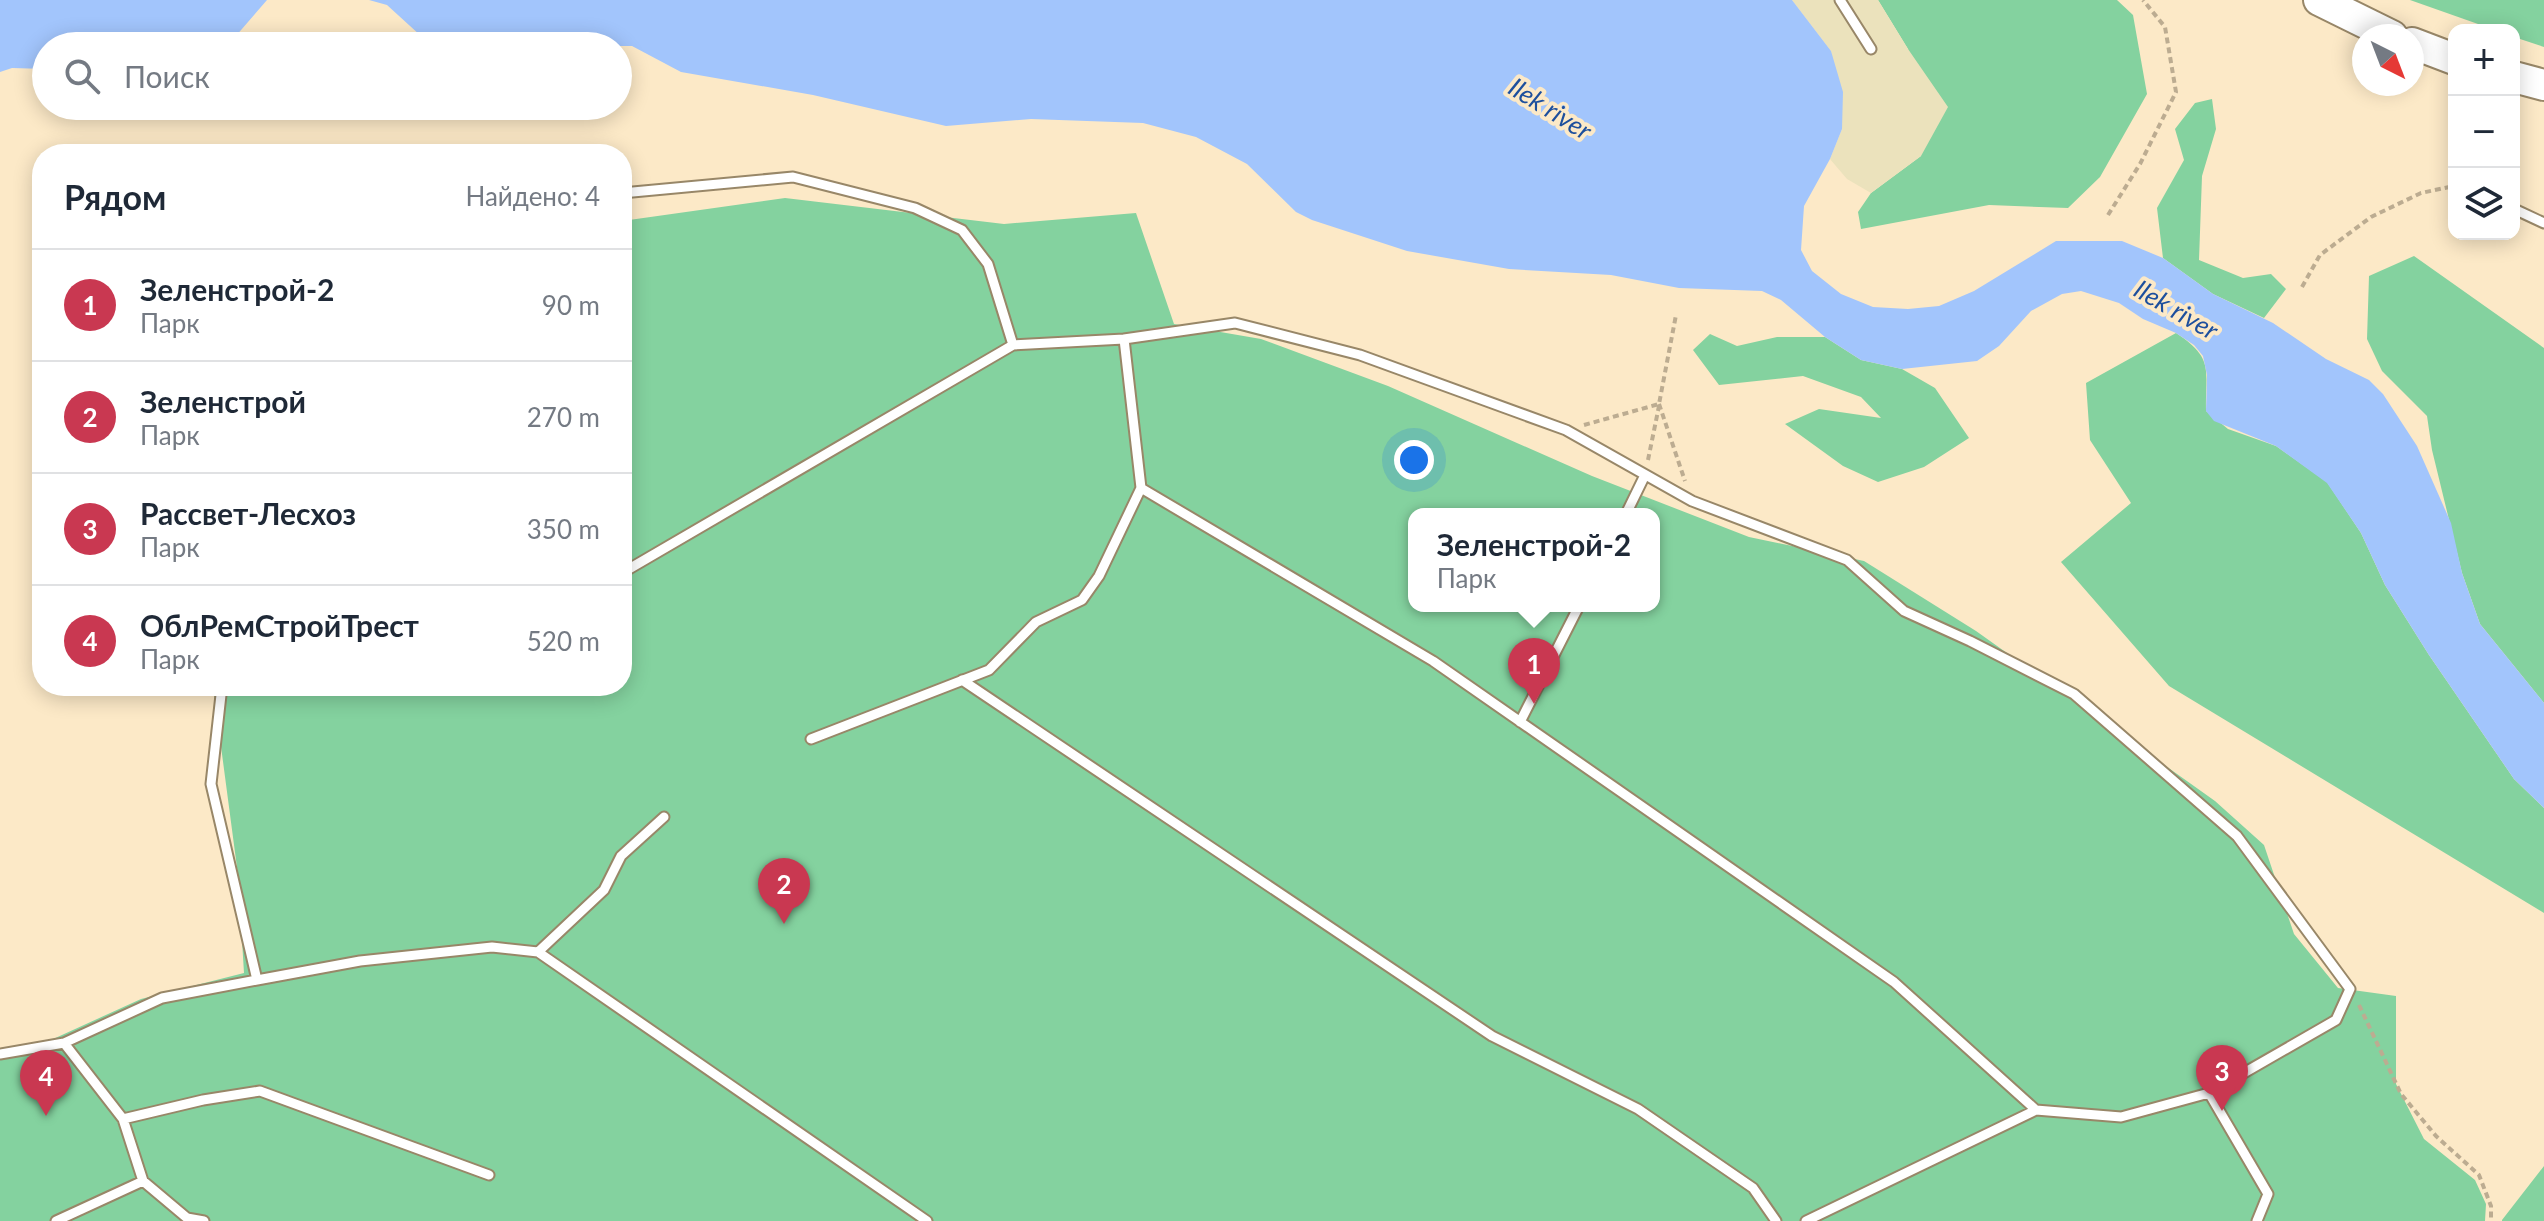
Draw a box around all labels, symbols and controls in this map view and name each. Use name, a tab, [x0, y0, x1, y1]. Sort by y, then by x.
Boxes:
north arrow	[2352, 24, 2424, 96]
map controls	[2448, 24, 2520, 240]
button: +	[2448, 24, 2520, 96]
search box	[32, 32, 632, 120]
icon: search	[60, 54, 104, 98]
text: Поиск	[124, 58, 210, 94]
water label: Ilek river	[1503, 70, 1599, 147]
button: −	[2448, 96, 2520, 168]
button: layers	[2448, 168, 2520, 240]
text: Рядом	[64, 176, 166, 217]
text: Найдено: 4	[465, 180, 600, 212]
text: Зеленстрой-2	[140, 271, 335, 307]
water label: Ilek river	[2129, 272, 2225, 346]
text: 1	[82, 289, 98, 321]
text: 90 m	[542, 289, 600, 321]
text: Парк	[140, 307, 200, 339]
text: Зеленстрой	[140, 383, 306, 419]
text: 2	[82, 401, 98, 433]
text: 270 m	[527, 401, 600, 433]
text: Парк	[140, 419, 200, 451]
your location	[1394, 440, 1434, 480]
text: Рассвет-Лесхоз	[140, 495, 356, 531]
popup	[1408, 508, 1660, 612]
text: 3	[82, 513, 98, 545]
text: 350 m	[527, 513, 600, 545]
text: Зеленстрой-2	[1437, 526, 1631, 562]
text: Парк	[140, 531, 200, 563]
text: Парк	[1437, 562, 1496, 594]
text: ОблРемСтройТрест	[140, 607, 419, 643]
text: 4	[82, 625, 98, 657]
text: 520 m	[527, 625, 600, 657]
pin: 1	[1508, 638, 1560, 704]
text: Парк	[140, 643, 200, 675]
pin: 2	[758, 858, 810, 924]
pin: 3	[2196, 1045, 2248, 1111]
pin: 4	[20, 1050, 72, 1116]

